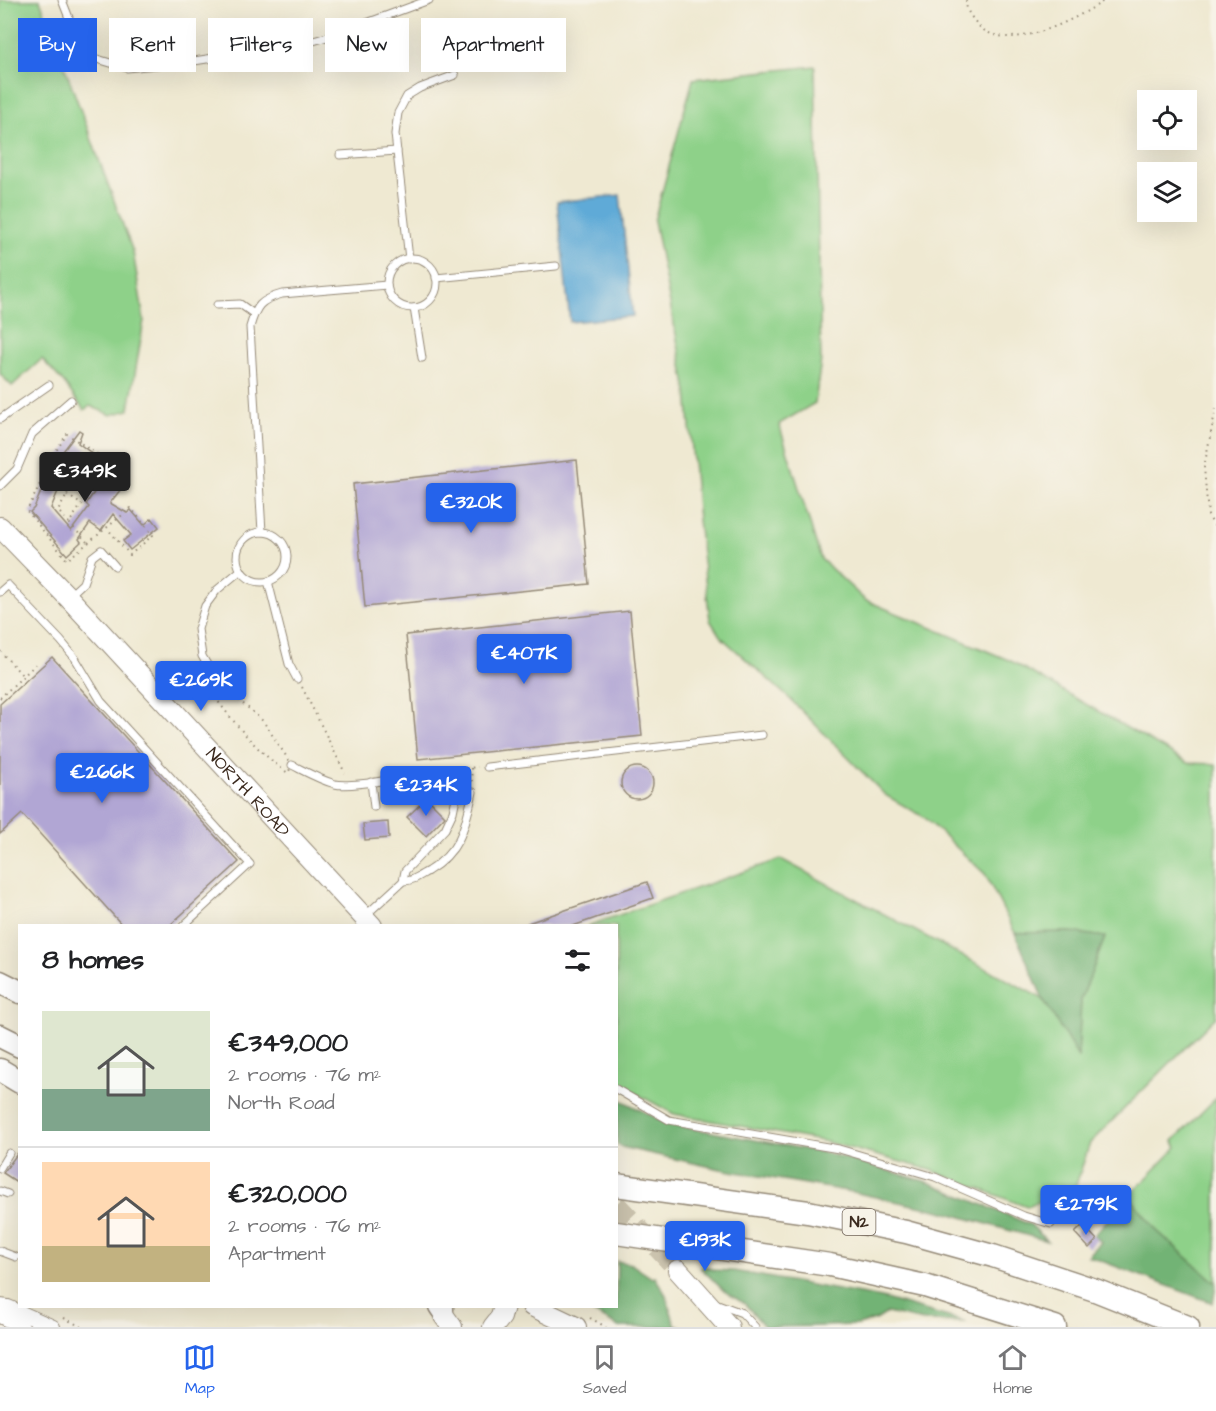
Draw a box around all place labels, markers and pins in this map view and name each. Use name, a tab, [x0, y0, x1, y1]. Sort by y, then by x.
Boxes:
pin: €349K	[43, 452, 127, 503]
pin: €320K	[429, 483, 513, 534]
pin: €407K	[482, 634, 566, 685]
pin: €269K	[159, 661, 243, 712]
pin: €266K	[60, 753, 144, 804]
pin: €234K	[384, 766, 468, 817]
pin: €279K	[1044, 1185, 1128, 1236]
pin: €193K	[663, 1221, 747, 1272]

